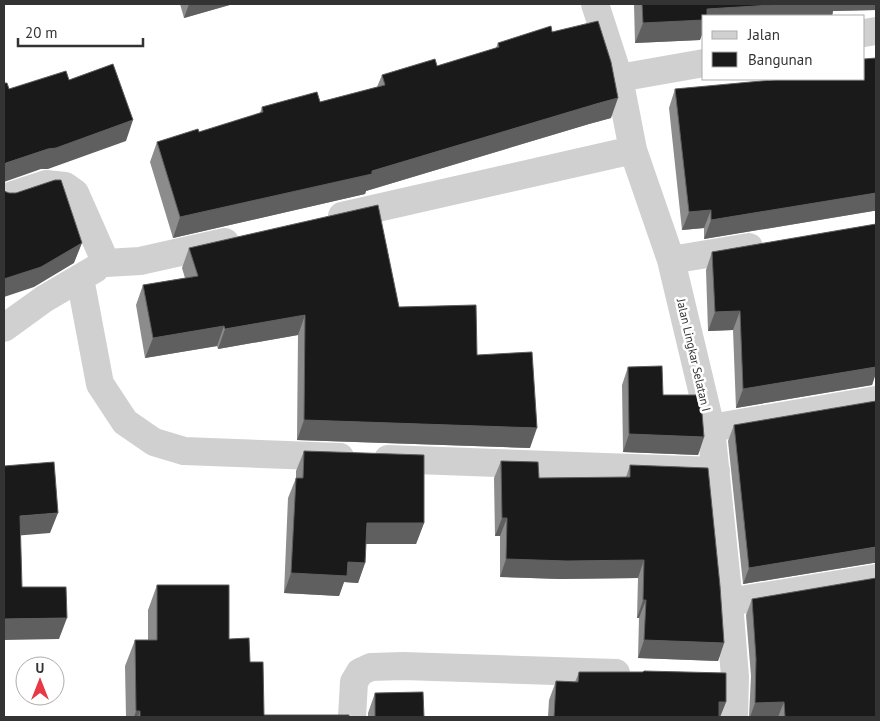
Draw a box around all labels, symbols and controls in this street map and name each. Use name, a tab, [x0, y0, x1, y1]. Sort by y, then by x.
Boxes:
scale bar	[18, 15, 142, 47]
legend	[702, 15, 865, 80]
text: 20 m	[25, 23, 58, 42]
text: Jalan	[747, 25, 780, 44]
text: Bangunan	[748, 50, 812, 69]
street label: Jalan Lingkar Selatan I	[673, 296, 714, 413]
north arrow	[15, 656, 65, 706]
text: U	[36, 659, 44, 677]

